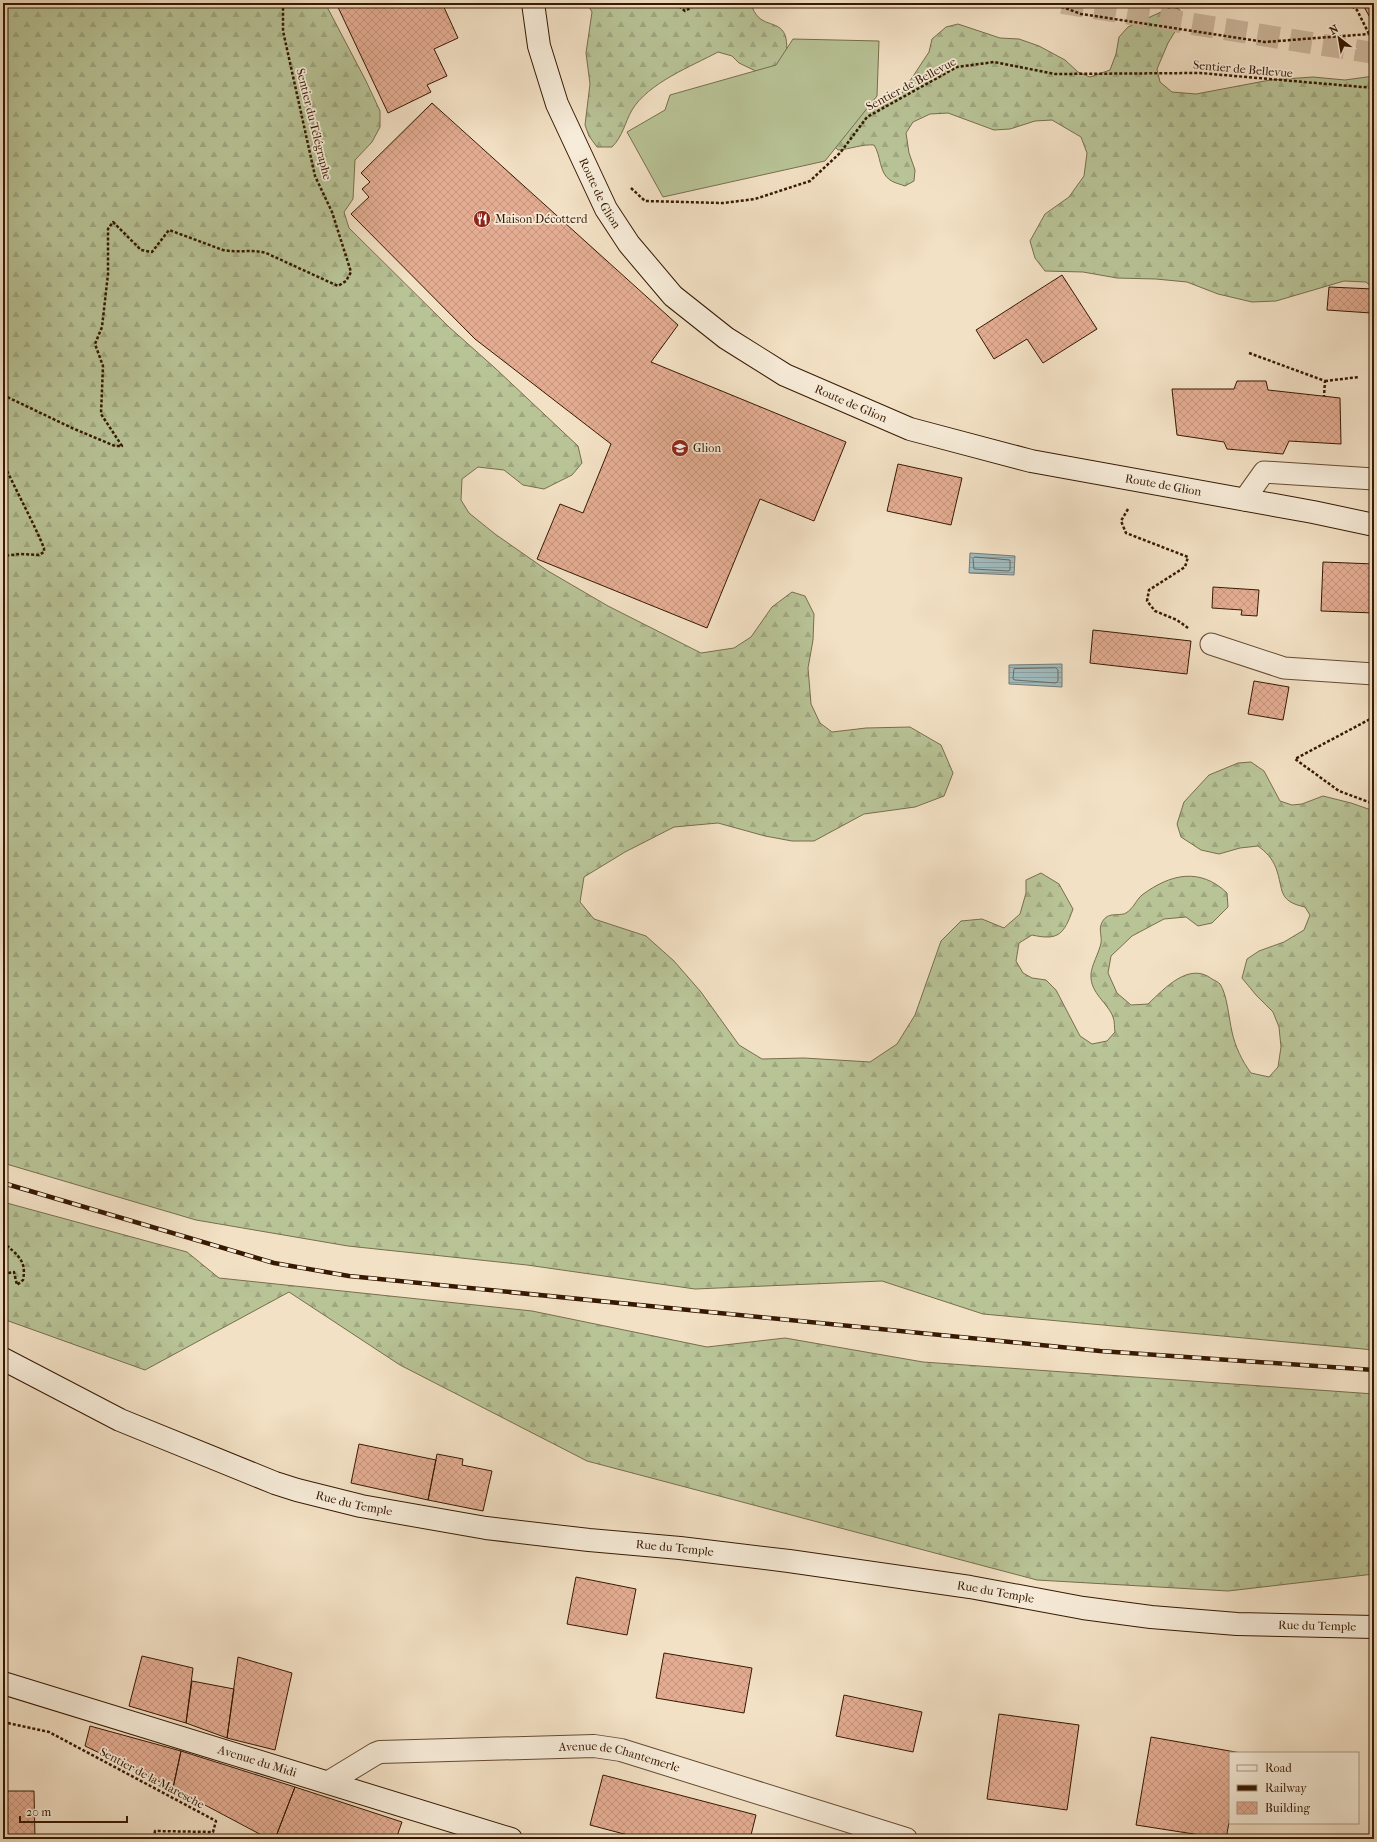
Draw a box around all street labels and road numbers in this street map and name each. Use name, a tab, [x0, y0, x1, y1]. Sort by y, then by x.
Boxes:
street label: Sentier de Bellevue	[863, 54, 959, 114]
street label: Sentier de Bellevue	[1193, 58, 1294, 80]
street label: Sentier du Télégraphe	[293, 67, 335, 181]
street label: Route de Glion	[576, 156, 624, 231]
street label: Route de Glion	[813, 382, 889, 425]
street label: Route de Glion	[1124, 471, 1203, 499]
street label: Rue du Temple	[314, 1488, 394, 1518]
street label: Rue du Temple	[635, 1537, 714, 1559]
street label: Rue du Temple	[956, 1578, 1035, 1606]
street label: Rue du Temple	[1278, 1618, 1357, 1634]
street label: Avenue de Chantemerle	[557, 1739, 682, 1775]
street label: Avenue du Midi	[215, 1742, 299, 1780]
street label: Sentier de la Maresche	[97, 1744, 207, 1812]

